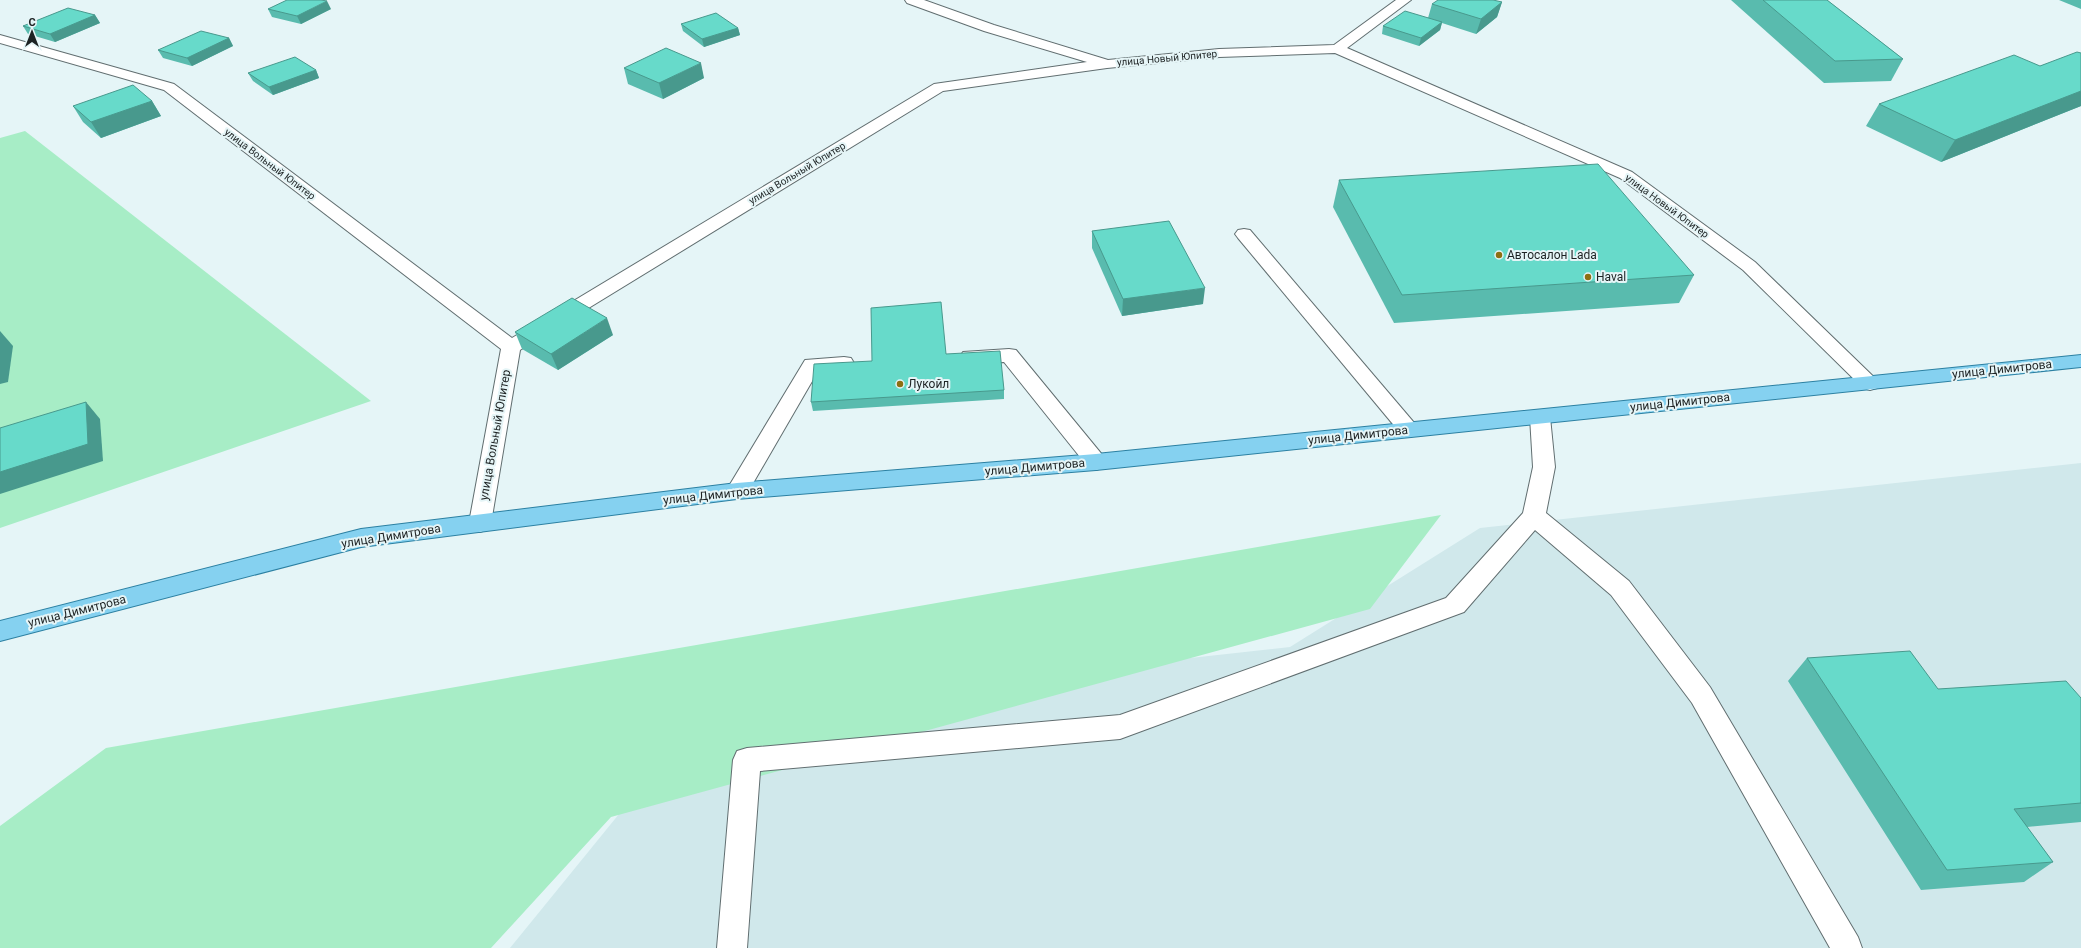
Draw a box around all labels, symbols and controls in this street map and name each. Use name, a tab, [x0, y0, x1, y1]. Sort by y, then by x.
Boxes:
north arrow	[12, 12, 52, 52]
text: С	[28, 16, 36, 29]
street label: улица Новый Юпитер	[1117, 48, 1218, 68]
street label: улица Вольный Юпитер	[223, 126, 318, 202]
street label: улица Вольный Юпитер	[747, 140, 848, 206]
street label: улица Новый Юпитер	[1623, 172, 1711, 240]
place label: Автосалон Lada	[1507, 248, 1597, 262]
marker: Автосалон Lada	[1494, 250, 1504, 260]
place label: Haval	[1596, 270, 1626, 284]
marker: Haval	[1583, 272, 1593, 282]
street label: улица Димитрова	[1951, 357, 2053, 381]
street label: улица Вольный Юпитер	[477, 368, 513, 502]
place label: Лукойл	[908, 377, 949, 391]
marker: Лукойл	[895, 379, 905, 389]
street label: улица Димитрова	[1629, 390, 1731, 414]
street label: улица Димитрова	[1307, 423, 1409, 447]
street label: улица Димитрова	[984, 456, 1086, 478]
street label: улица Димитрова	[662, 483, 764, 507]
street label: улица Димитрова	[340, 521, 442, 551]
street label: улица Димитрова	[27, 592, 127, 630]

